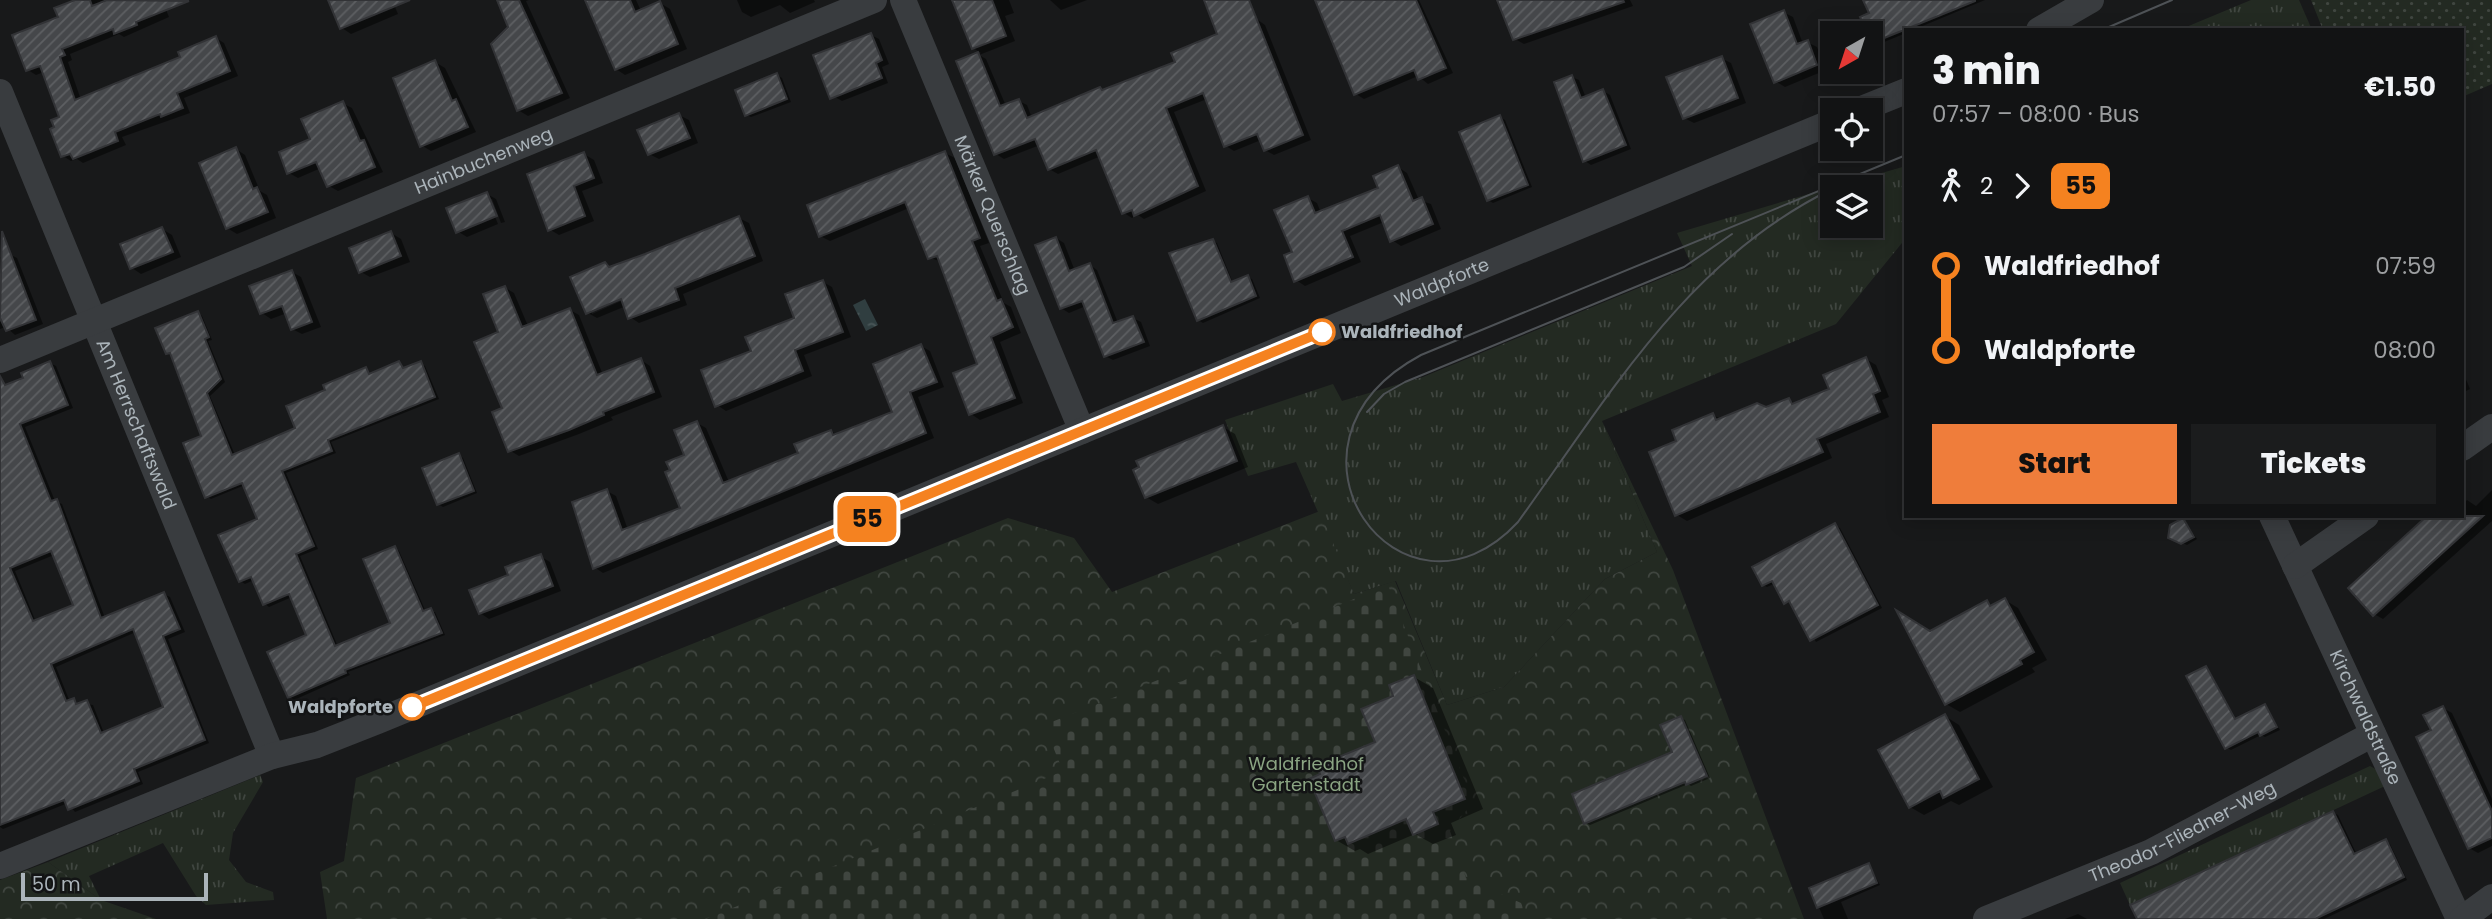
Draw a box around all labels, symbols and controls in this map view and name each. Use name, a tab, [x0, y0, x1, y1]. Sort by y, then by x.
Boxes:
north arrow	[1820, 21, 1883, 84]
map controls	[1820, 21, 1883, 238]
text: 3 min	[1932, 44, 2041, 97]
text: €1.50	[2364, 69, 2436, 105]
button: locate	[1820, 98, 1883, 161]
text: 07:57 – 08:00 · Bus	[1932, 98, 2139, 130]
street label: Hainbuchenweg	[410, 121, 556, 200]
street label: Märker Querschlag	[949, 131, 1037, 299]
icon: walk	[1932, 167, 1970, 205]
icon: forward	[2003, 167, 2041, 205]
text: 55	[2065, 169, 2096, 202]
text: 2	[1980, 170, 1993, 202]
button: layers	[1820, 175, 1883, 238]
text: Waldfriedhof	[1984, 248, 2160, 284]
text: 07:59	[2375, 250, 2436, 282]
street label: Waldpforte	[1391, 252, 1493, 313]
marker: Waldfriedhof	[1309, 319, 1335, 345]
place label: Waldfriedhof	[1341, 319, 1463, 344]
text: Waldpforte	[1984, 332, 2136, 368]
text: 08:00	[2373, 334, 2436, 366]
street label: Am Herrschaftswald	[90, 335, 183, 513]
button: Start	[1932, 424, 2177, 504]
button: Tickets	[2191, 424, 2436, 504]
line badge: 55	[836, 496, 898, 542]
text: 55	[851, 502, 883, 535]
street label: Kirchwaldstraße	[2324, 646, 2408, 789]
place label: Waldpforte	[288, 694, 393, 719]
marker: Waldpforte	[399, 694, 425, 720]
park label: Waldfriedhof Gartenstadt	[1248, 751, 1364, 797]
street label: Theodor-Fliedner-Weg	[2085, 775, 2280, 888]
scale bar	[21, 870, 208, 902]
text: 50 m	[32, 871, 81, 898]

